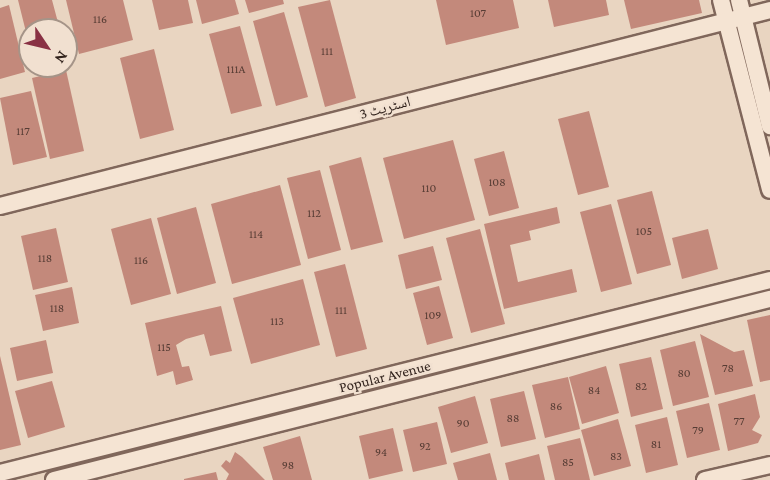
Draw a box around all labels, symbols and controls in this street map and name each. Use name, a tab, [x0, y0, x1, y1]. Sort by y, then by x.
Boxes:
house number: 107	[470, 7, 486, 21]
house number: 116	[93, 13, 107, 27]
north arrow	[18, 18, 78, 78]
house number: 111	[321, 45, 333, 59]
text: N	[51, 48, 72, 67]
house number: 111A	[227, 63, 245, 77]
street label: اسٹریٹ 3	[357, 93, 413, 123]
house number: 117	[16, 125, 30, 139]
house number: 108	[488, 176, 506, 190]
house number: 110	[422, 182, 436, 196]
house number: 112	[307, 207, 321, 221]
house number: 105	[636, 225, 652, 239]
house number: 114	[249, 228, 263, 242]
house number: 118	[38, 252, 52, 266]
house number: 116	[134, 254, 148, 268]
house number: 118	[50, 302, 64, 316]
house number: 111	[335, 304, 347, 318]
house number: 109	[425, 309, 441, 323]
house number: 113	[270, 315, 284, 329]
house number: 115	[157, 341, 171, 355]
street label: Popular Avenue	[337, 357, 433, 397]
house number: 78	[722, 362, 734, 376]
house number: 80	[677, 367, 691, 381]
house number: 82	[635, 380, 647, 394]
house number: 84	[588, 384, 600, 398]
house number: 86	[550, 400, 562, 414]
house number: 88	[507, 412, 519, 426]
house number: 77	[733, 415, 745, 429]
house number: 90	[457, 417, 469, 431]
house number: 79	[692, 424, 704, 438]
house number: 81	[651, 438, 661, 452]
house number: 92	[419, 440, 431, 454]
house number: 94	[375, 446, 387, 460]
house number: 83	[610, 450, 622, 464]
house number: 85	[562, 456, 574, 470]
house number: 98	[282, 459, 294, 473]

